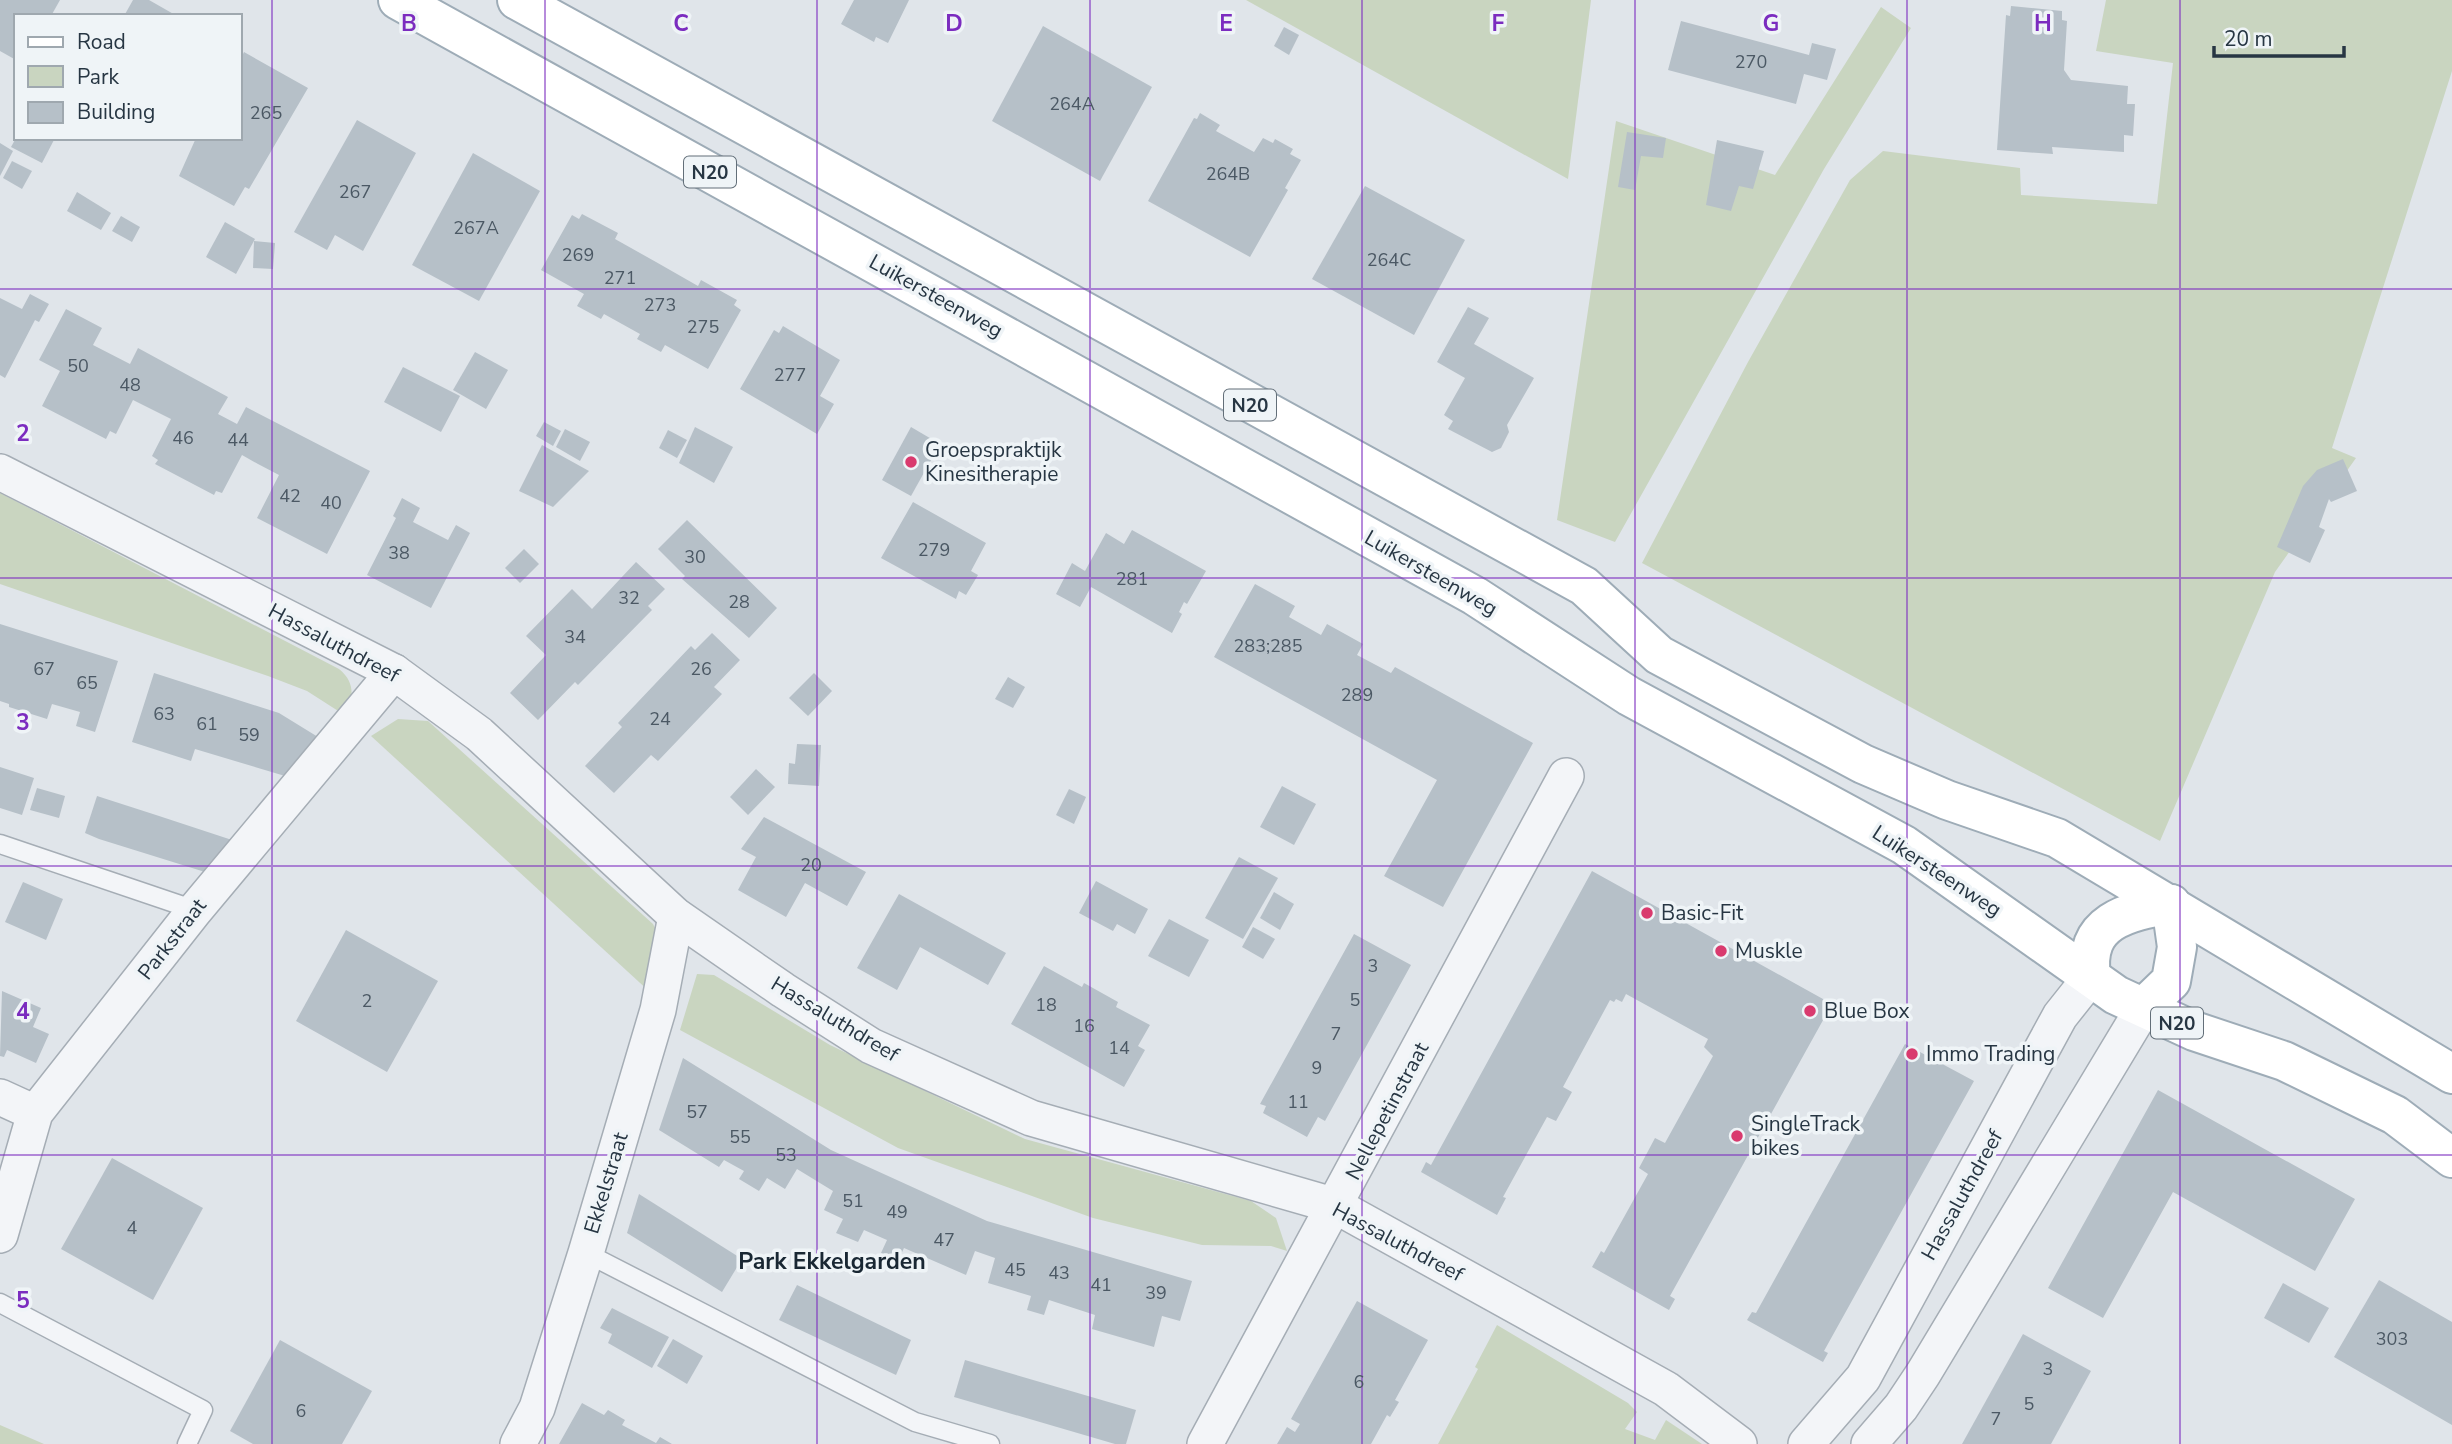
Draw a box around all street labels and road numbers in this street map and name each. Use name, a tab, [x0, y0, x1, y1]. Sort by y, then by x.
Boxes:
road number: N20	[684, 156, 736, 188]
street label: Luikersteenweg	[864, 248, 1008, 344]
road number: N20	[1224, 390, 1276, 420]
street label: Luikersteenweg	[1359, 524, 1503, 622]
street label: Hassaluthdreef	[264, 597, 405, 690]
street label: Luikersteenweg	[1867, 819, 2007, 923]
street label: Parkstraat	[131, 892, 213, 985]
street label: Hassaluthdreef	[766, 970, 905, 1069]
road number: N20	[2151, 1007, 2203, 1038]
street label: Nellepetinstraat	[1339, 1037, 1435, 1185]
street label: Hassaluthdreef	[1915, 1124, 2010, 1265]
street label: Ekkelstraat	[577, 1128, 635, 1237]
street label: Hassaluthdreef	[1328, 1196, 1469, 1289]

